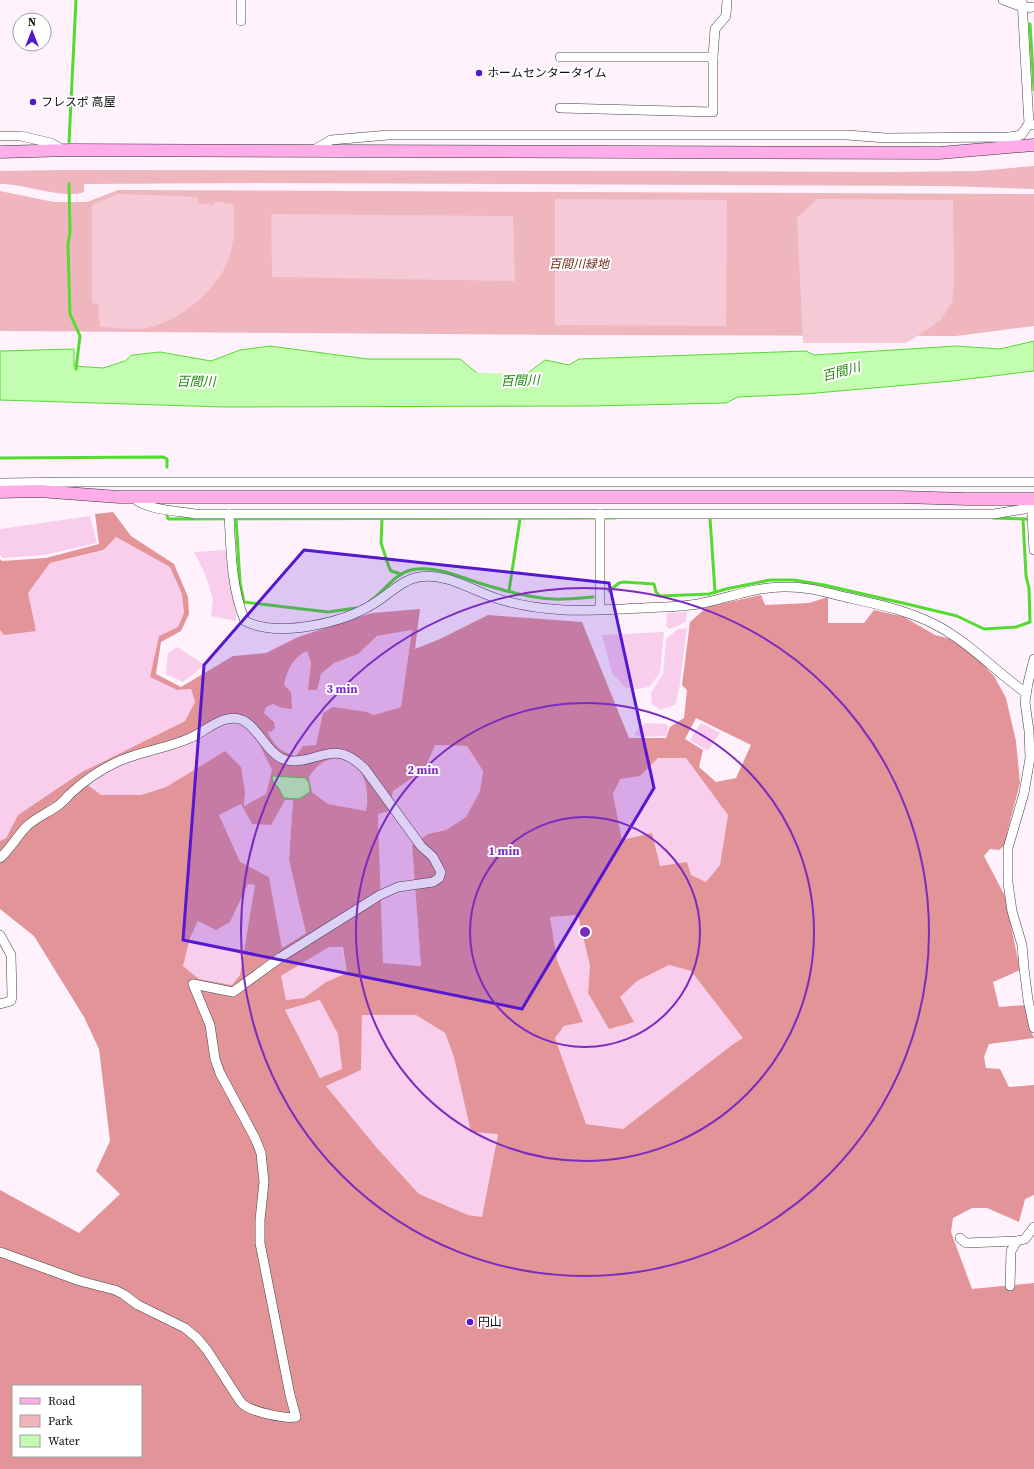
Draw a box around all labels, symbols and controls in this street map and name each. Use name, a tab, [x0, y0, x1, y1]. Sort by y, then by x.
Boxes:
north arrow	[12, 12, 52, 52]
text: N	[28, 15, 36, 30]
place label: ホームセンタータイム	[487, 65, 606, 81]
marker: ホームセンタータイム	[474, 68, 484, 78]
place label: フレスポ 高屋	[41, 94, 116, 110]
marker: フレスポ 高屋	[28, 97, 38, 107]
park label: 百間川緑地	[549, 256, 611, 272]
water label: 百間川	[820, 358, 864, 385]
water label: 百間川	[500, 371, 542, 390]
water label: 百間川	[176, 373, 217, 390]
text: 3 min	[326, 681, 358, 697]
text: 2 min	[407, 762, 439, 778]
text: 1 min	[488, 843, 520, 859]
centre of rings	[578, 925, 592, 939]
place label: 円山	[478, 1314, 502, 1330]
marker: 円山	[465, 1317, 475, 1327]
legend	[12, 1385, 142, 1457]
text: Road	[48, 1393, 75, 1409]
text: Park	[48, 1413, 73, 1429]
text: Water	[48, 1433, 80, 1449]

